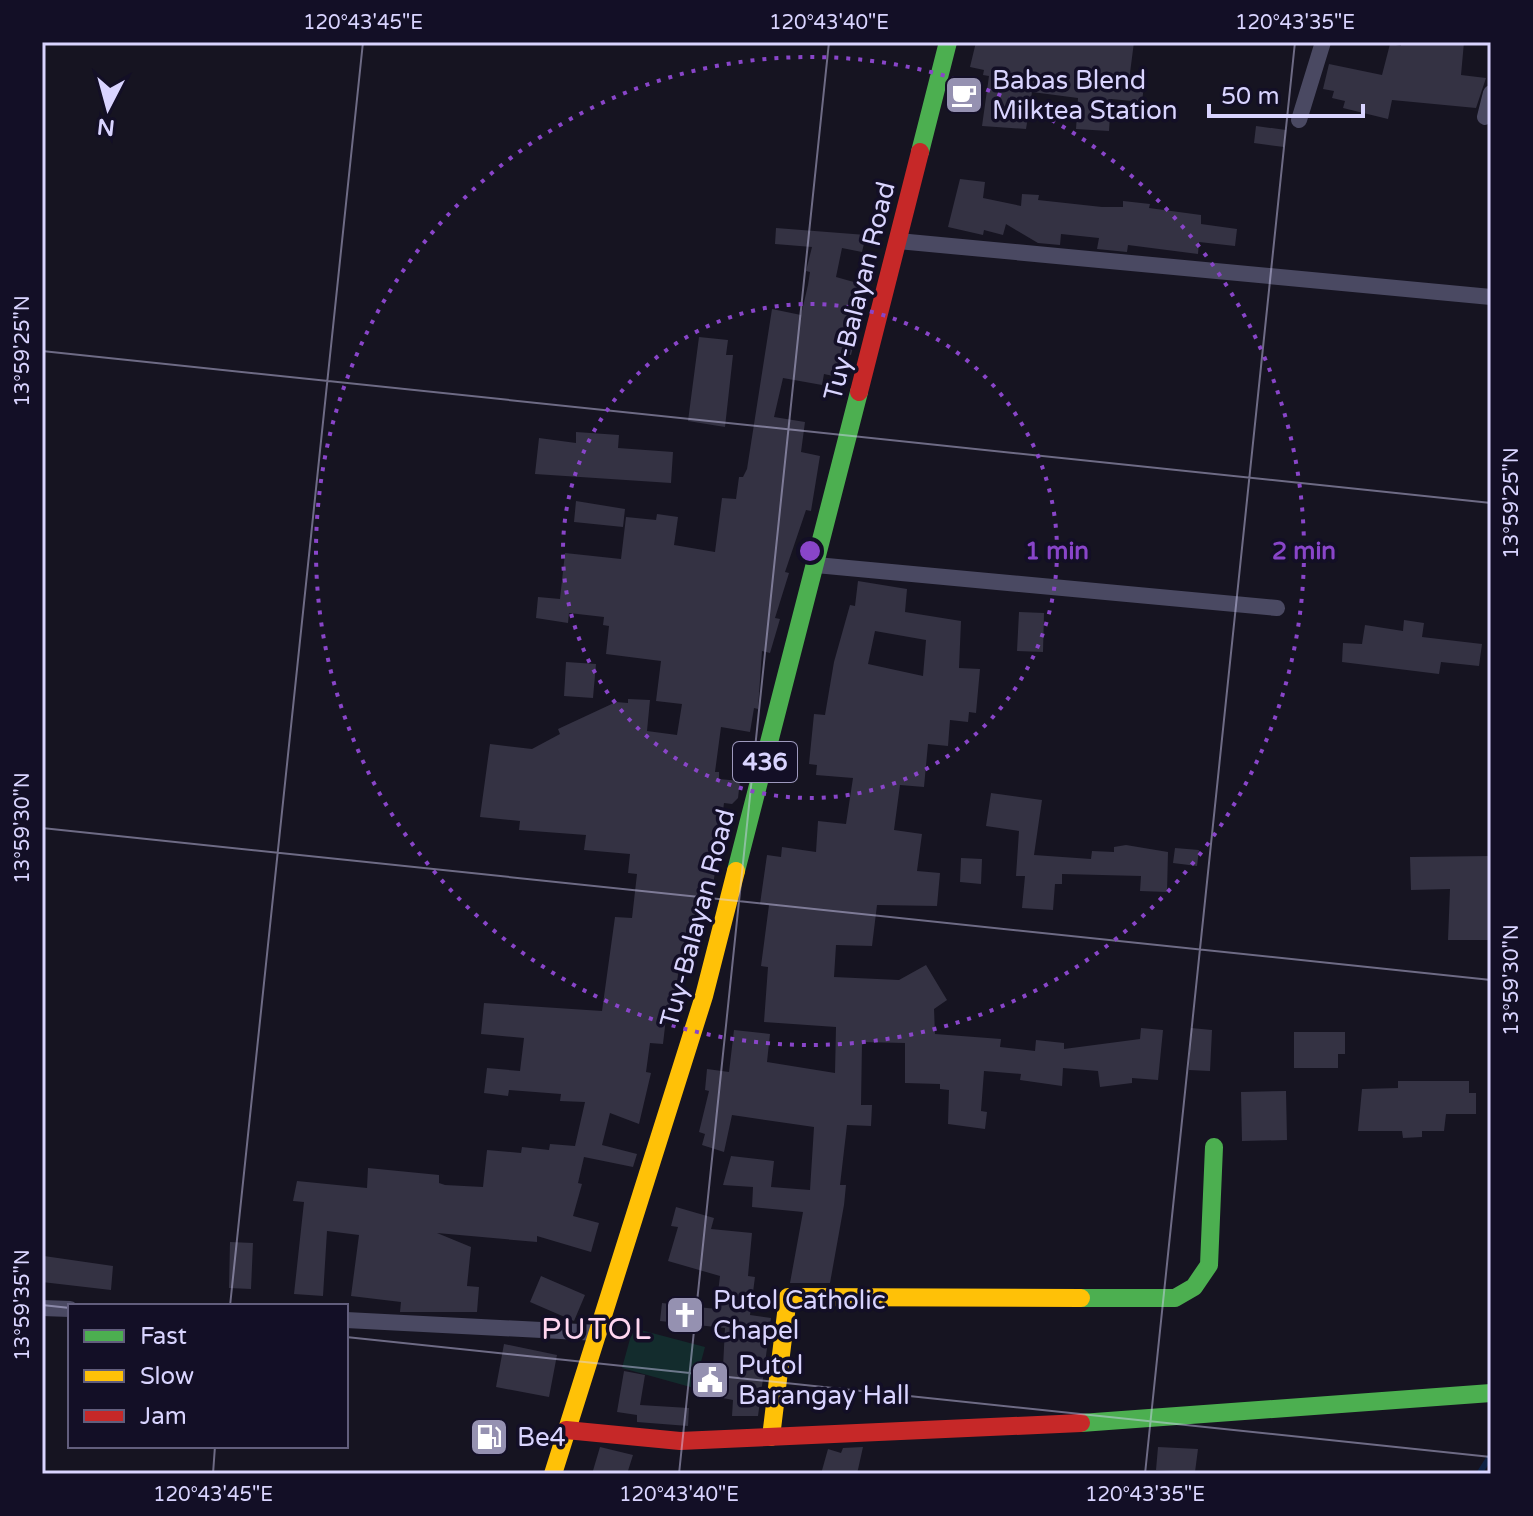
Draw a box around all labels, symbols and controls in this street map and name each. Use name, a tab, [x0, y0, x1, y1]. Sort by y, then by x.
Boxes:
text: 120°43'45"E	[303, 11, 423, 35]
text: 120°43'40"E	[769, 11, 889, 35]
text: 120°43'35"E	[1235, 11, 1355, 35]
place label: Babas Blend Milktea Station	[992, 65, 1178, 126]
north arrow	[68, 68, 148, 148]
scale bar	[1209, 68, 1363, 118]
cafe icon: Babas Blend Milktea Station	[943, 74, 985, 116]
text: 50 m	[1221, 82, 1279, 111]
text: N	[96, 113, 116, 141]
street label: Tuy-Balayan Road	[817, 179, 902, 404]
text: 13°59'25"N	[11, 295, 35, 407]
text: 13°59'25"N	[1500, 447, 1524, 559]
centre of rings	[796, 537, 824, 565]
text: 1 min	[1025, 537, 1089, 566]
text: 2 min	[1272, 537, 1336, 566]
road number: 436	[733, 742, 797, 782]
text: 13°59'30"N	[11, 772, 35, 884]
street label: Tuy-Balayan Road	[653, 806, 741, 1030]
text: 13°59'30"N	[1500, 924, 1524, 1036]
text: 13°59'35"N	[11, 1249, 35, 1361]
place label: Putol Catholic Chapel	[713, 1285, 886, 1346]
church icon: Putol Catholic Chapel	[664, 1294, 706, 1336]
legend	[68, 1304, 348, 1448]
district label: PUTOL	[541, 1311, 653, 1348]
text: Fast	[140, 1322, 187, 1351]
place label: Putol Barangay Hall	[738, 1350, 910, 1411]
public building icon: Putol Barangay Hall	[689, 1359, 731, 1401]
text: Slow	[140, 1362, 194, 1391]
text: Jam	[140, 1402, 187, 1431]
fuel station icon: Be4	[468, 1416, 510, 1458]
place label: Be4	[517, 1422, 566, 1453]
text: 120°43'45"E	[153, 1483, 273, 1507]
text: 120°43'40"E	[619, 1483, 739, 1507]
text: 120°43'35"E	[1085, 1483, 1205, 1507]

